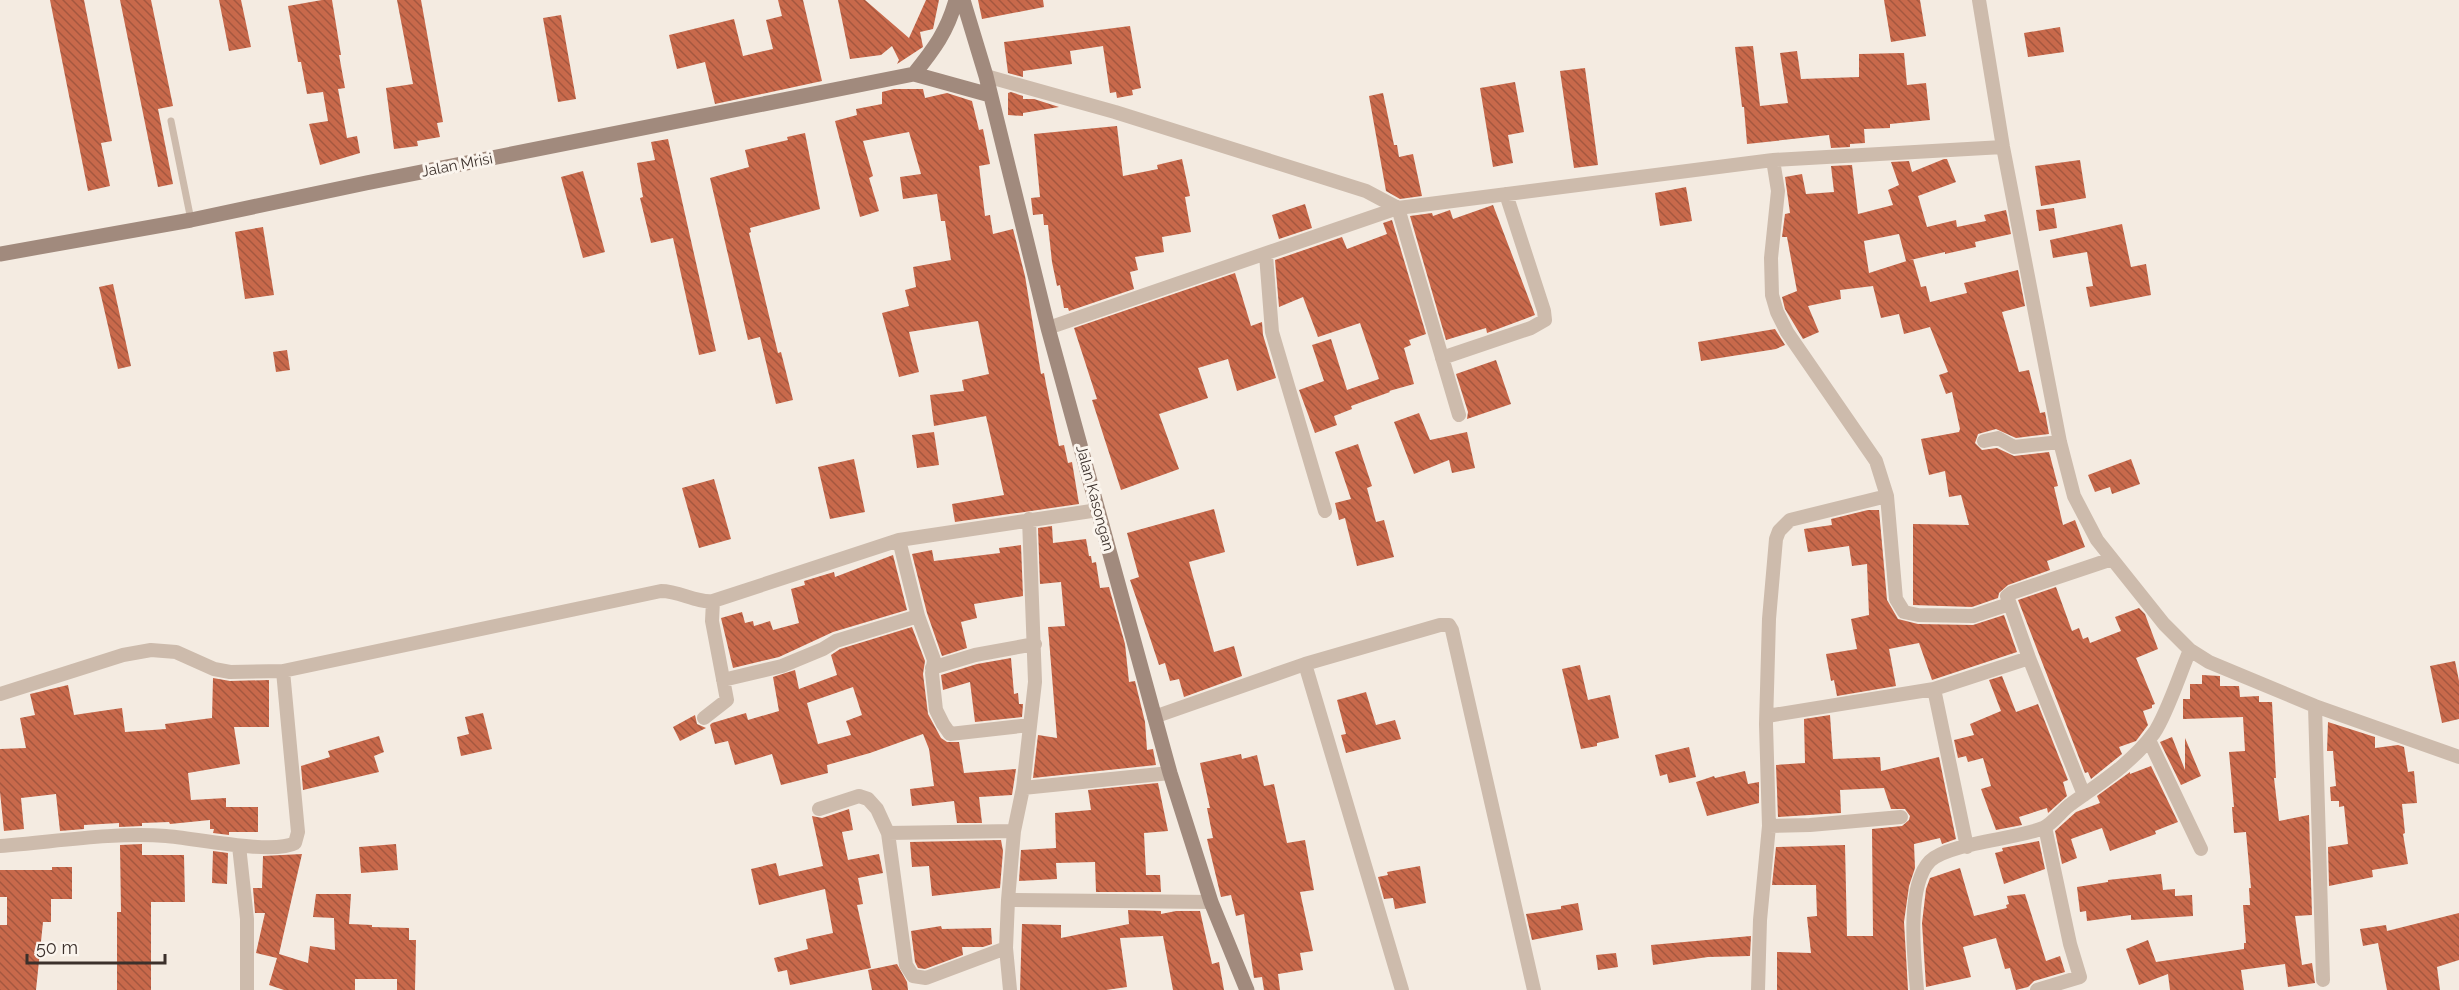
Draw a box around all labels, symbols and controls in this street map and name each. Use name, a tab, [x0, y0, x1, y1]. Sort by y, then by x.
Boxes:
street label: Jalan Mrisi	[420, 149, 494, 181]
street label: Jalan Kasongan	[1072, 443, 1118, 553]
scale bar	[27, 927, 165, 965]
text: 50 m	[36, 937, 78, 958]

